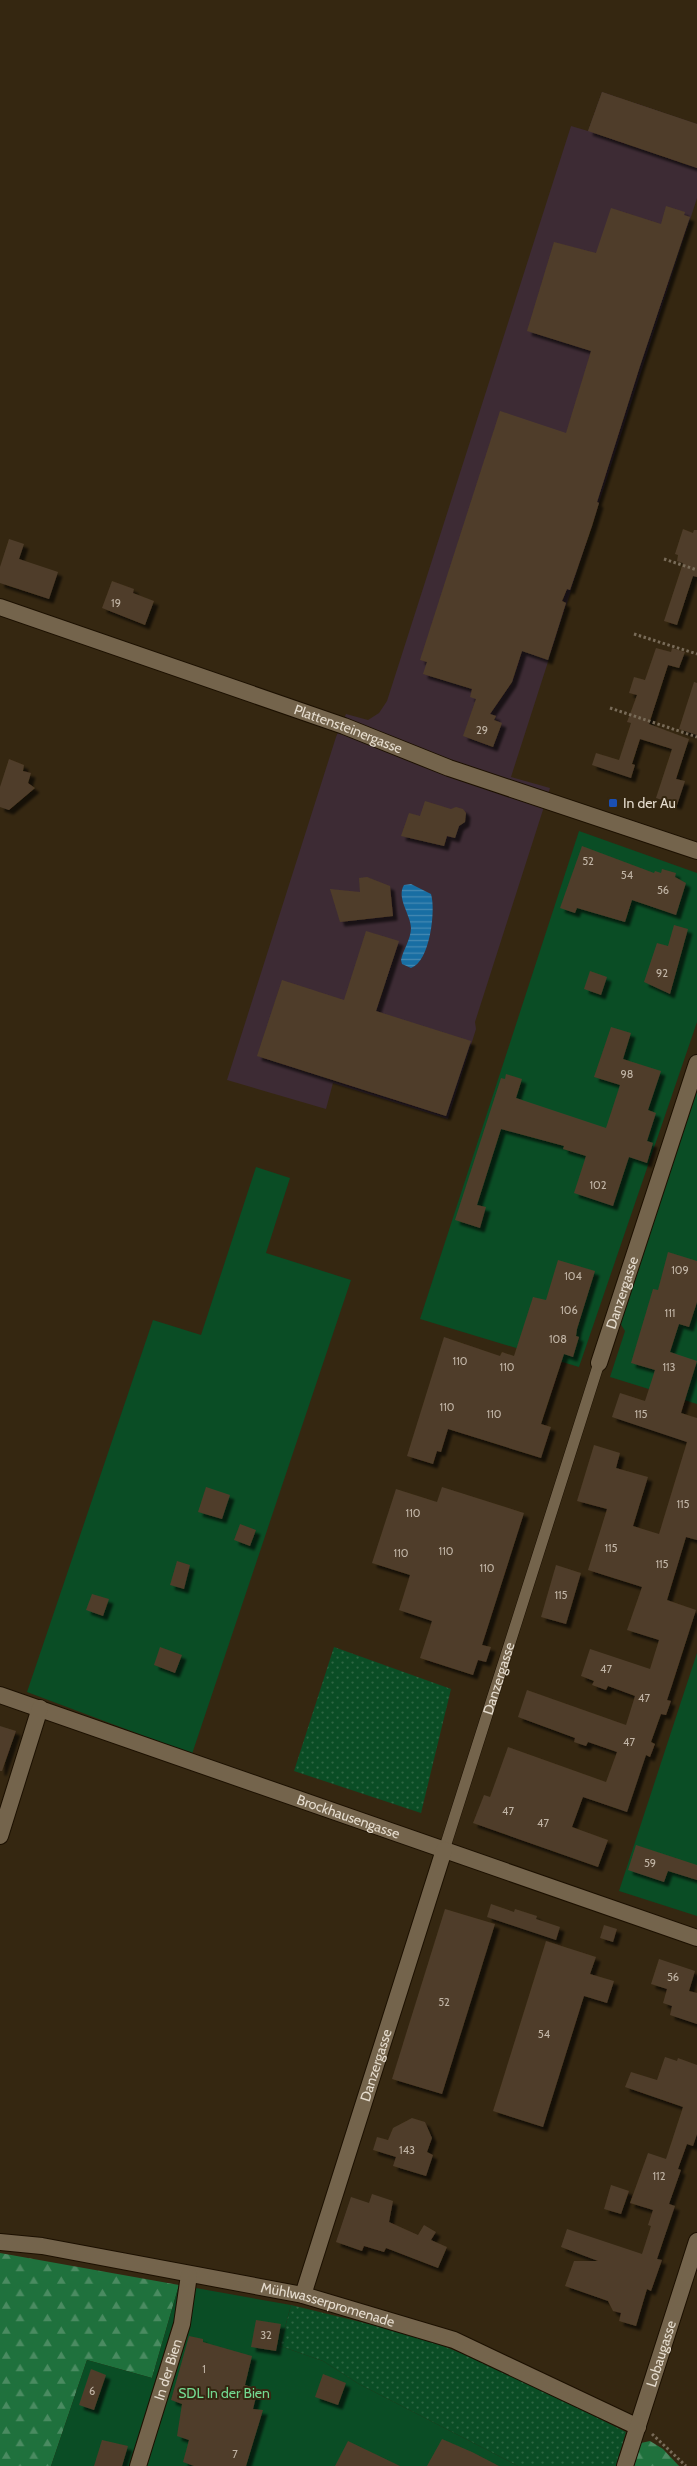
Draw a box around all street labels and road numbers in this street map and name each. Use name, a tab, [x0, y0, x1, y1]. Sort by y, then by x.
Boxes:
street label: Plattensteinergasse	[292, 700, 405, 758]
street label: Danzergasse	[602, 1254, 642, 1331]
street label: Danzergasse	[479, 1640, 519, 1717]
street label: Brockhausengasse	[295, 1790, 402, 1843]
street label: Danzergasse	[356, 2027, 396, 2104]
street label: Mühlwasserpromenade	[259, 2278, 397, 2331]
street label: Lobaugasse	[642, 2318, 680, 2389]
street label: In der Bien	[150, 2336, 186, 2402]

